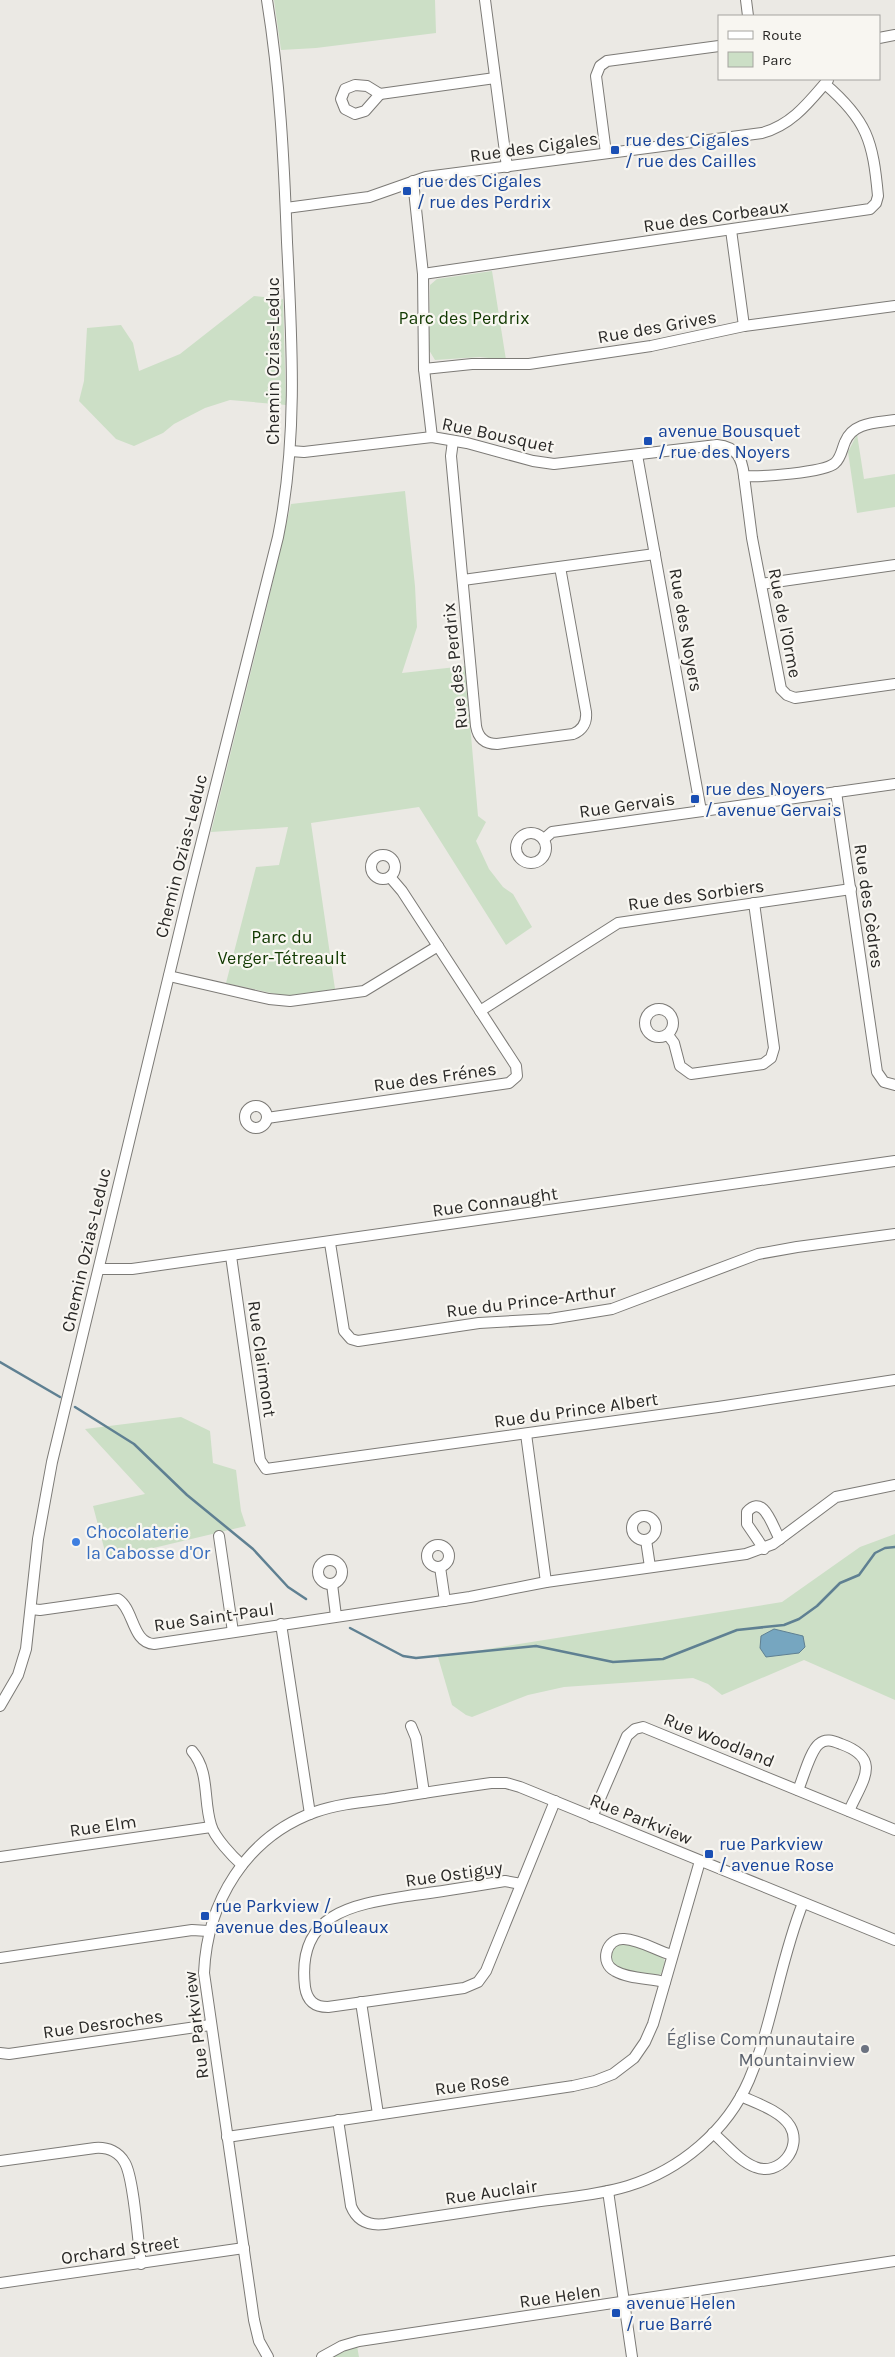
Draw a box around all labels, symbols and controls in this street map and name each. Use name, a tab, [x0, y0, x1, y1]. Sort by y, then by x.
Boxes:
legend	[718, 15, 880, 80]
text: Route	[762, 26, 802, 44]
text: Parc	[762, 51, 792, 69]
street label: Rue des Cigales	[468, 127, 600, 167]
place label: rue des Cigales / rue des Cailles	[625, 129, 757, 172]
marker: rue des Cigales / rue des Cailles	[609, 144, 621, 156]
place label: rue des Cigales / rue des Perdrix	[417, 170, 551, 213]
marker: rue des Cigales / rue des Perdrix	[401, 185, 413, 197]
street label: Rue des Corbeaux	[642, 195, 790, 237]
street label: Chemin Ozias-Leduc	[262, 277, 284, 445]
street label: Rue des Grives	[596, 306, 718, 348]
park label: Parc des Perdrix	[398, 307, 530, 329]
street label: Rue Bousquet	[440, 412, 556, 458]
place label: avenue Bousquet / rue des Noyers	[658, 420, 801, 463]
marker: avenue Bousquet / rue des Noyers	[642, 435, 654, 447]
street label: Rue de l'Orme	[764, 566, 806, 680]
street label: Rue des Noyers	[664, 567, 708, 693]
street label: Rue des Perdrix	[437, 602, 473, 730]
street label: Chemin Ozias-Leduc	[150, 772, 212, 940]
place label: rue des Noyers / avenue Gervais	[705, 778, 842, 821]
street label: Rue Gervais	[578, 787, 676, 823]
marker: rue des Noyers / avenue Gervais	[689, 793, 701, 805]
street label: Rue des Cèdres	[849, 842, 889, 970]
street label: Rue des Sorbiers	[626, 875, 766, 915]
park label: Parc du Verger-Tétreault	[217, 926, 347, 969]
street label: Rue des Frénes	[372, 1057, 498, 1097]
street label: Chemin Ozias-Leduc	[56, 1166, 116, 1334]
street label: Rue Connaught	[431, 1182, 559, 1222]
street label: Rue du Prince-Arthur	[445, 1280, 618, 1322]
street label: Rue Clairmont	[243, 1299, 281, 1419]
street label: Rue du Prince Albert	[493, 1388, 660, 1432]
place label: Chocolaterie la Cabosse d'Or	[86, 1521, 211, 1564]
marker: Chocolaterie la Cabosse d'Or	[70, 1536, 82, 1548]
street label: Rue Saint-Paul	[152, 1598, 276, 1636]
street label: Rue Woodland	[660, 1708, 778, 1772]
street label: Rue Parkview	[586, 1788, 696, 1850]
street label: Rue Elm	[68, 1810, 138, 1842]
place label: rue Parkview / avenue Rose	[719, 1833, 834, 1876]
marker: rue Parkview / avenue Rose	[703, 1848, 715, 1860]
street label: Rue Ostiguy	[404, 1856, 505, 1892]
place label: rue Parkview / avenue des Bouleaux	[215, 1895, 388, 1938]
marker: rue Parkview / avenue des Bouleaux	[199, 1910, 211, 1922]
street label: Rue Parkview	[178, 1970, 214, 2080]
street label: Rue Desroches	[41, 2005, 165, 2043]
place label: Église Communautaire Mountainview	[666, 2027, 855, 2071]
marker: Église Communautaire Mountainview	[859, 2043, 871, 2055]
street label: Rue Rose	[433, 2068, 511, 2100]
street label: Rue Auclair	[444, 2175, 539, 2209]
street label: Orchard Street	[60, 2231, 181, 2269]
street label: Rue Helen	[518, 2279, 602, 2313]
place label: avenue Helen / rue Barré	[626, 2292, 736, 2335]
marker: avenue Helen / rue Barré	[610, 2307, 622, 2319]

